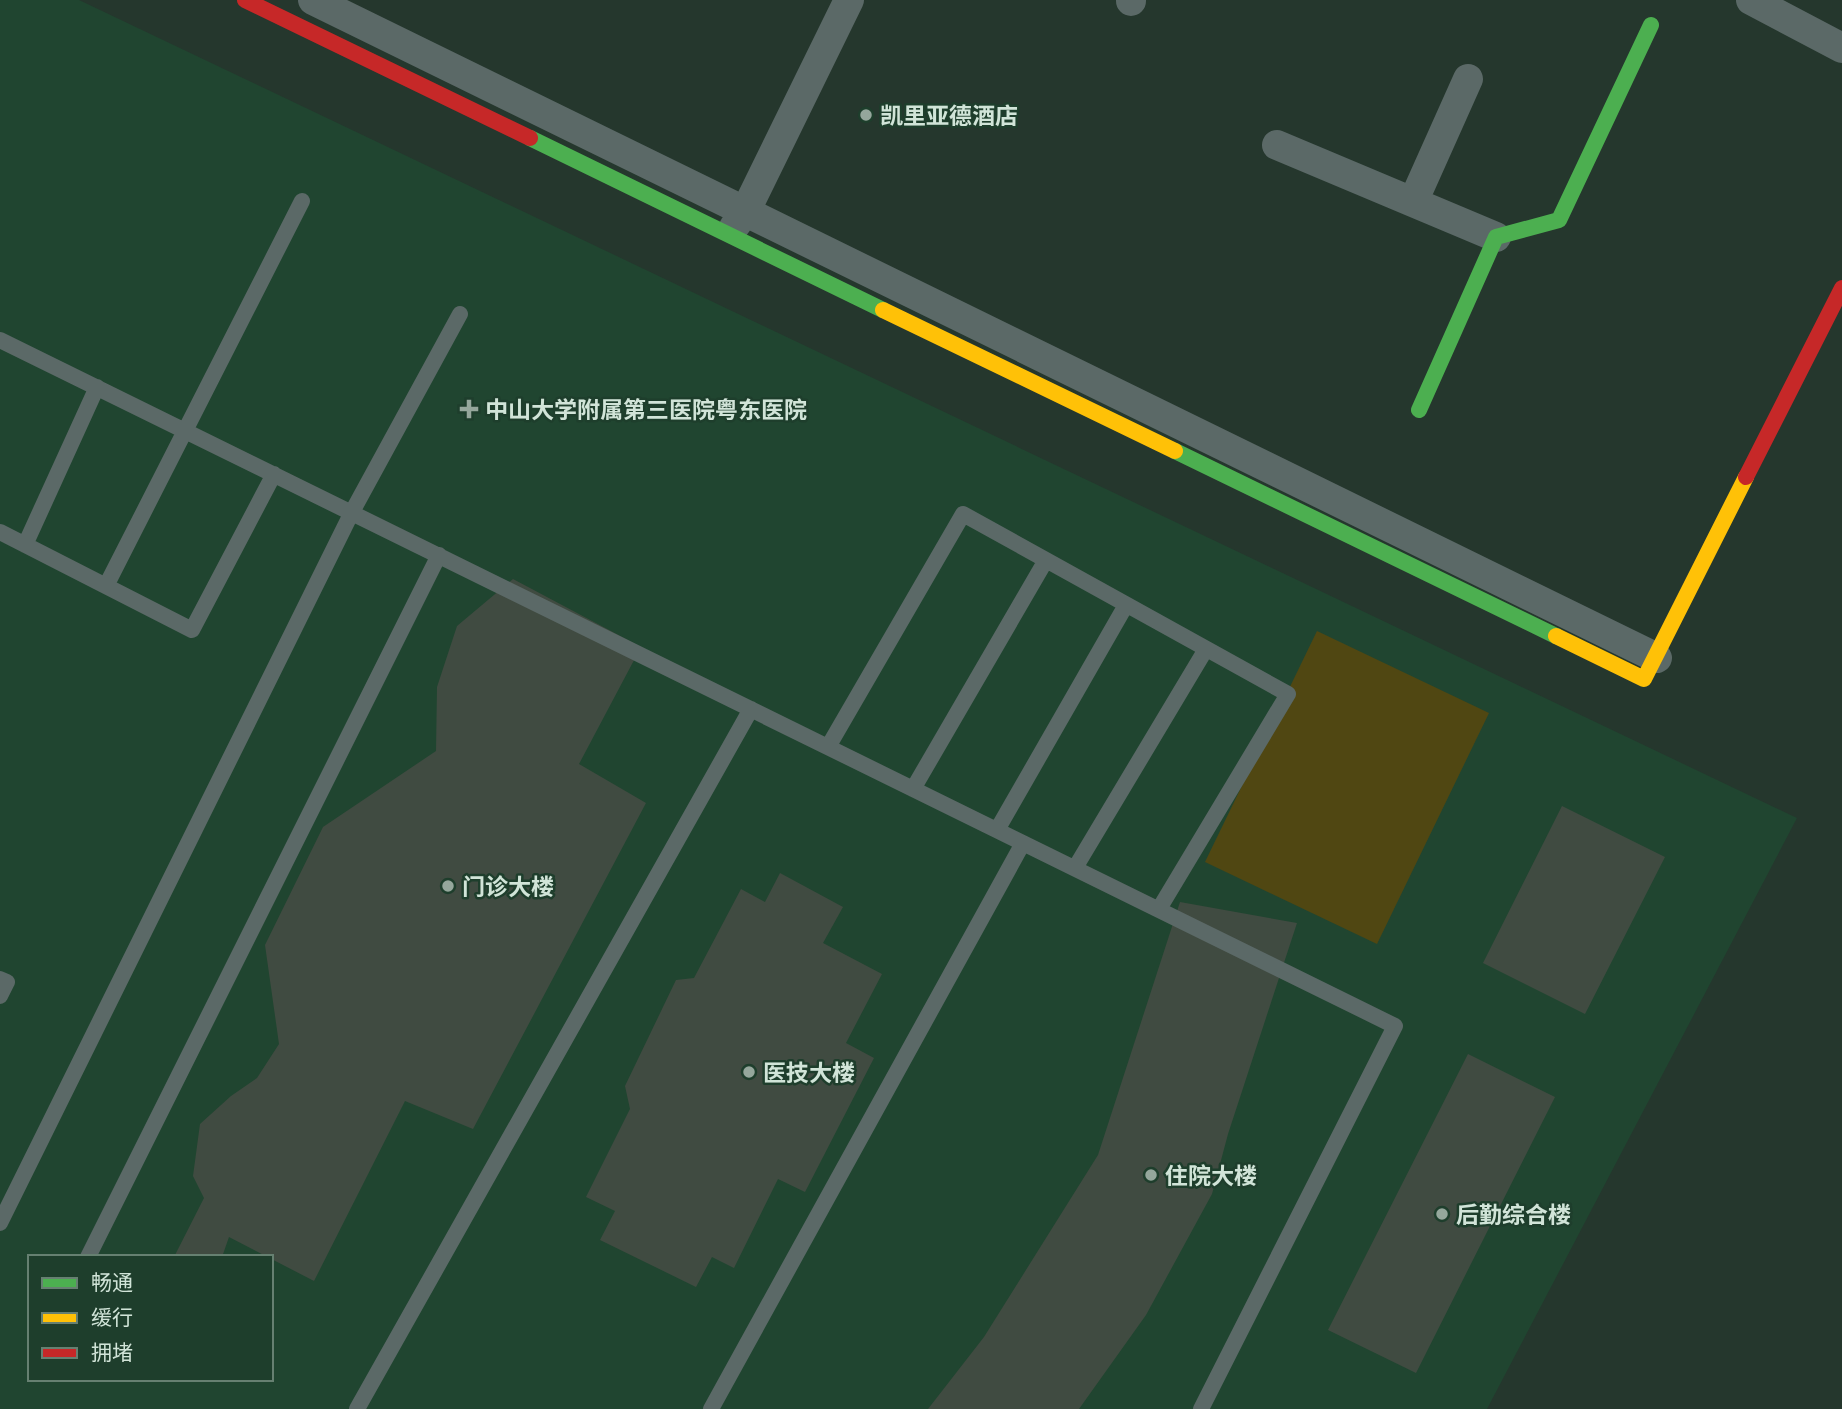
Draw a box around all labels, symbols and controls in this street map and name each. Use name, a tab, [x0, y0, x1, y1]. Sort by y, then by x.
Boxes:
place label: 凯里亚德酒店	[880, 99, 1018, 131]
marker: 凯里亚德酒店	[858, 107, 874, 123]
place label: 中山大学附属第三医院粤东医院	[485, 393, 807, 425]
marker: 中山大学附属第三医院粤东医院	[459, 399, 479, 419]
place label: 门诊大楼	[462, 870, 554, 902]
marker: 门诊大楼	[440, 878, 456, 894]
place label: 医技大楼	[763, 1056, 855, 1088]
marker: 医技大楼	[741, 1064, 757, 1080]
place label: 住院大楼	[1165, 1159, 1257, 1191]
marker: 住院大楼	[1143, 1167, 1159, 1183]
place label: 后勤综合楼	[1456, 1198, 1571, 1230]
marker: 后勤综合楼	[1434, 1206, 1450, 1222]
legend	[28, 1255, 273, 1381]
text: 畅通	[91, 1268, 133, 1296]
text: 缓行	[91, 1303, 133, 1331]
text: 拥堵	[91, 1338, 133, 1366]

